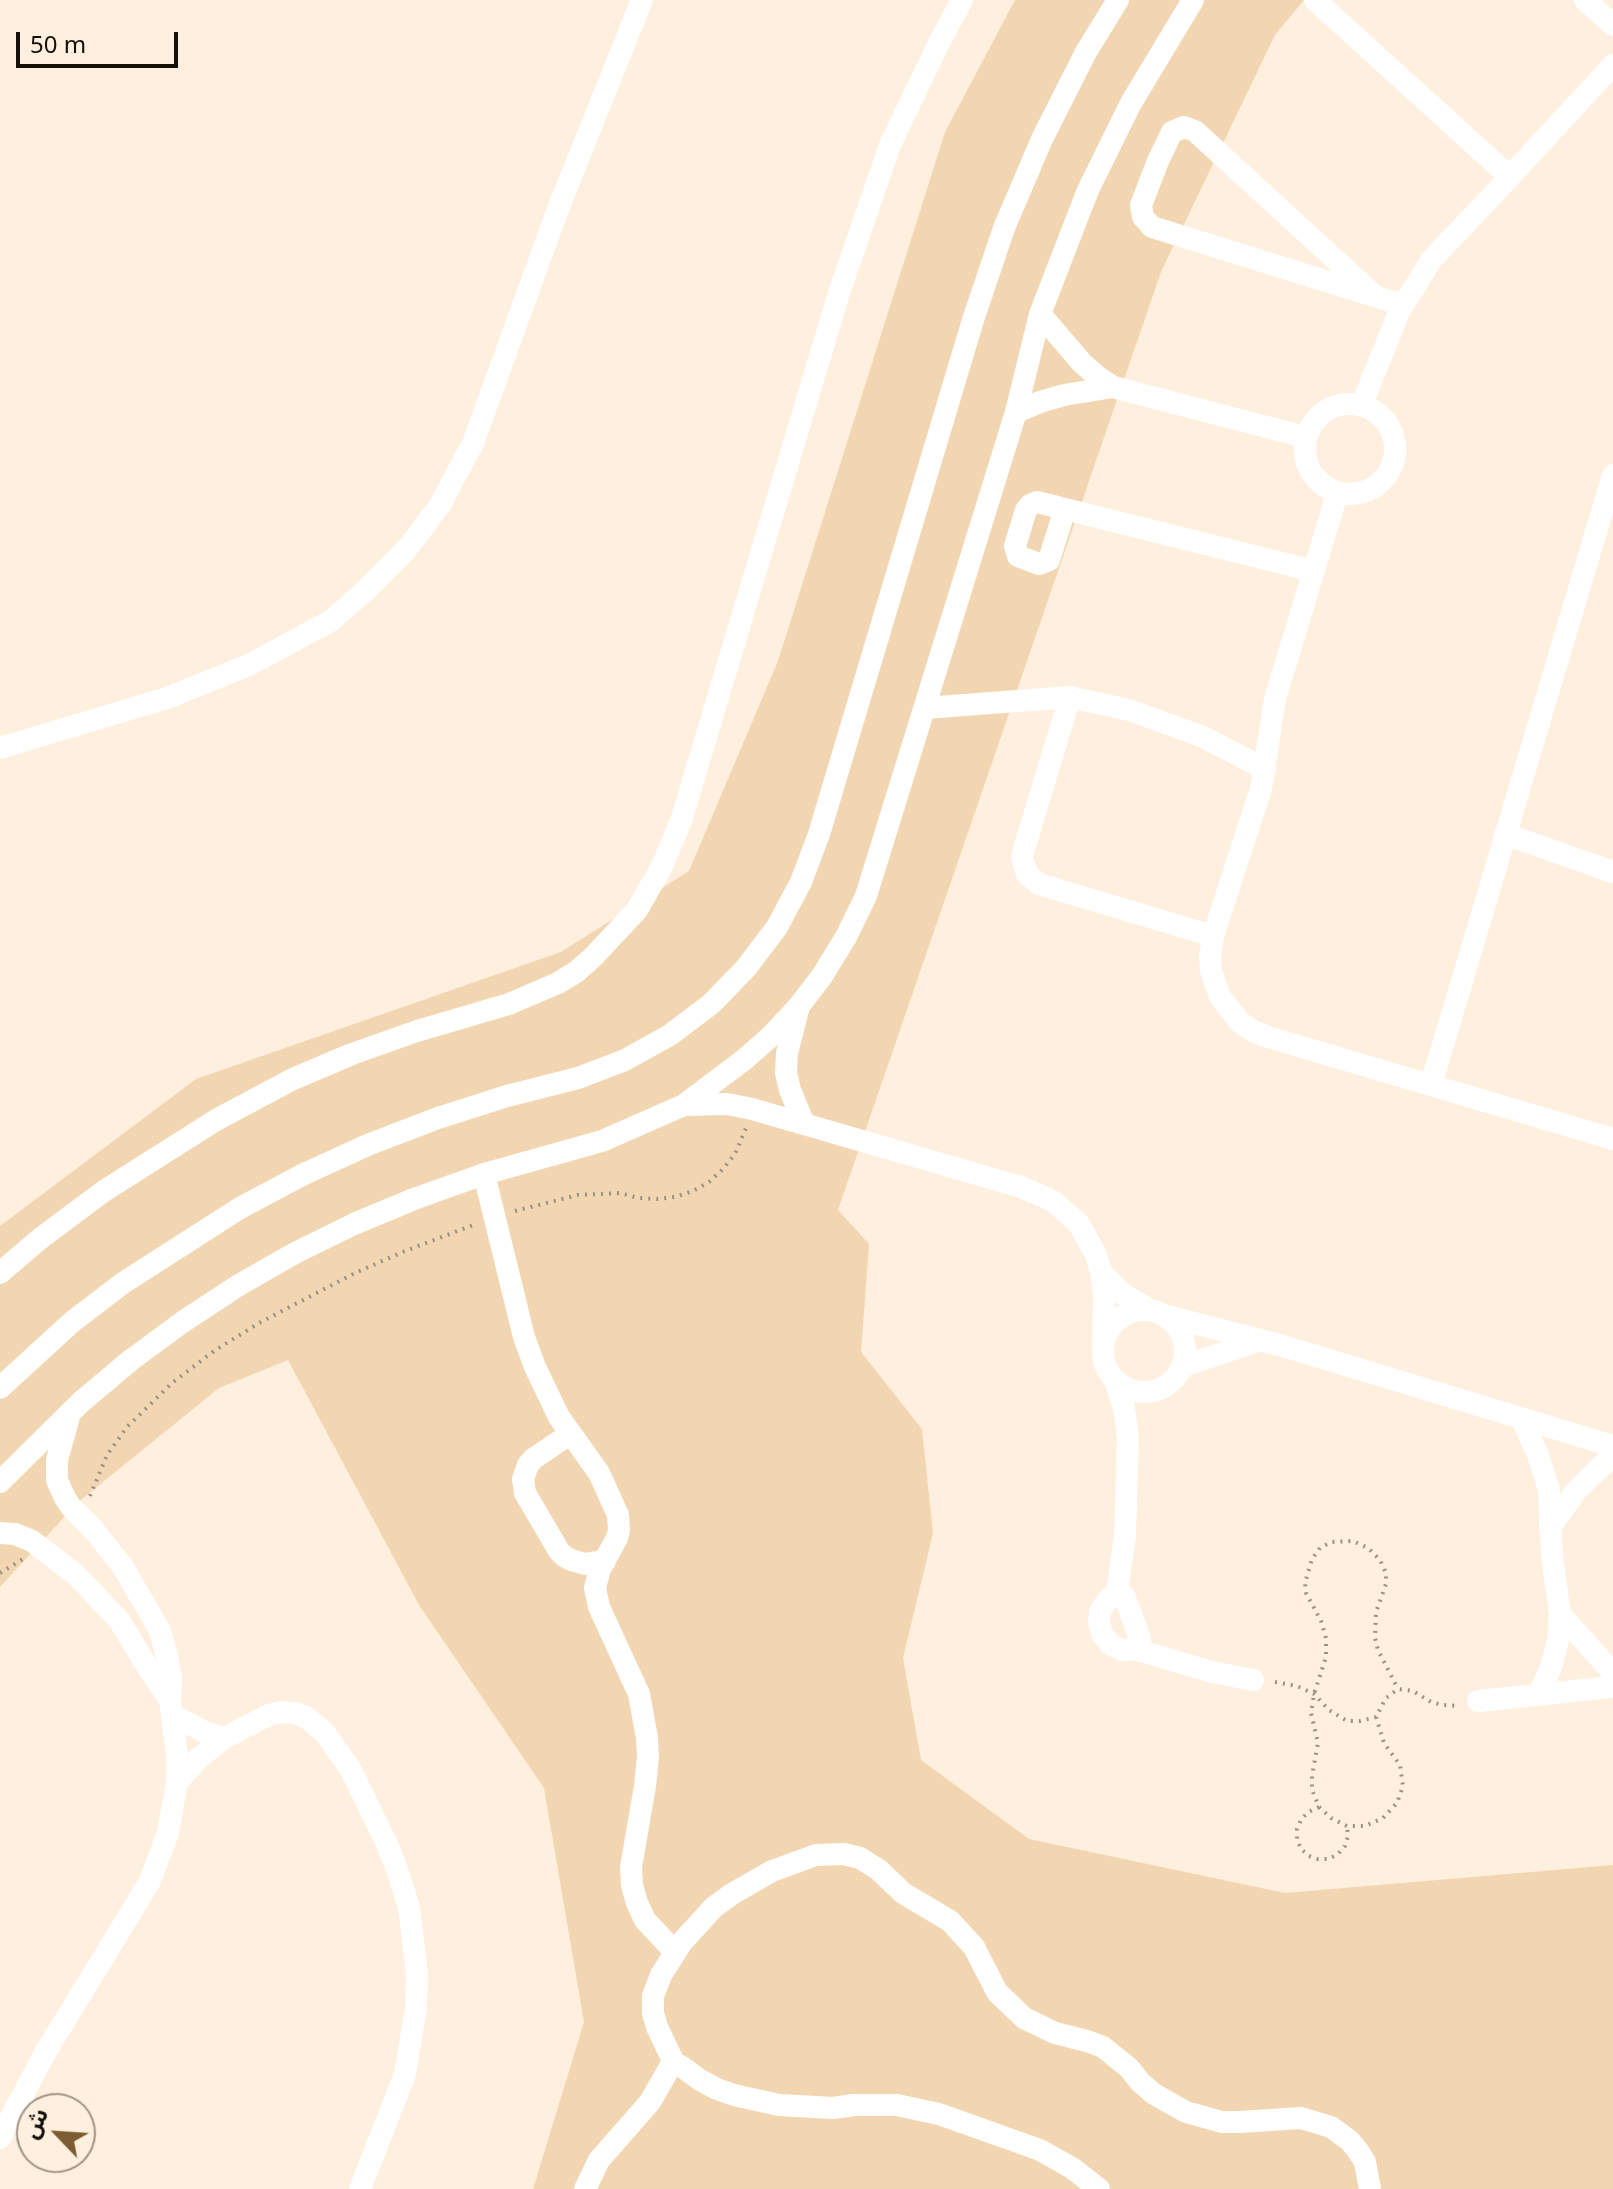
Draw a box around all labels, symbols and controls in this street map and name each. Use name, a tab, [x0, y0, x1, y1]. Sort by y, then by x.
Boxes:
scale bar	[20, 16, 182, 66]
text: 50 m	[30, 20, 86, 71]
north arrow	[16, 2093, 96, 2173]
text: ش	[9, 2100, 63, 2147]

